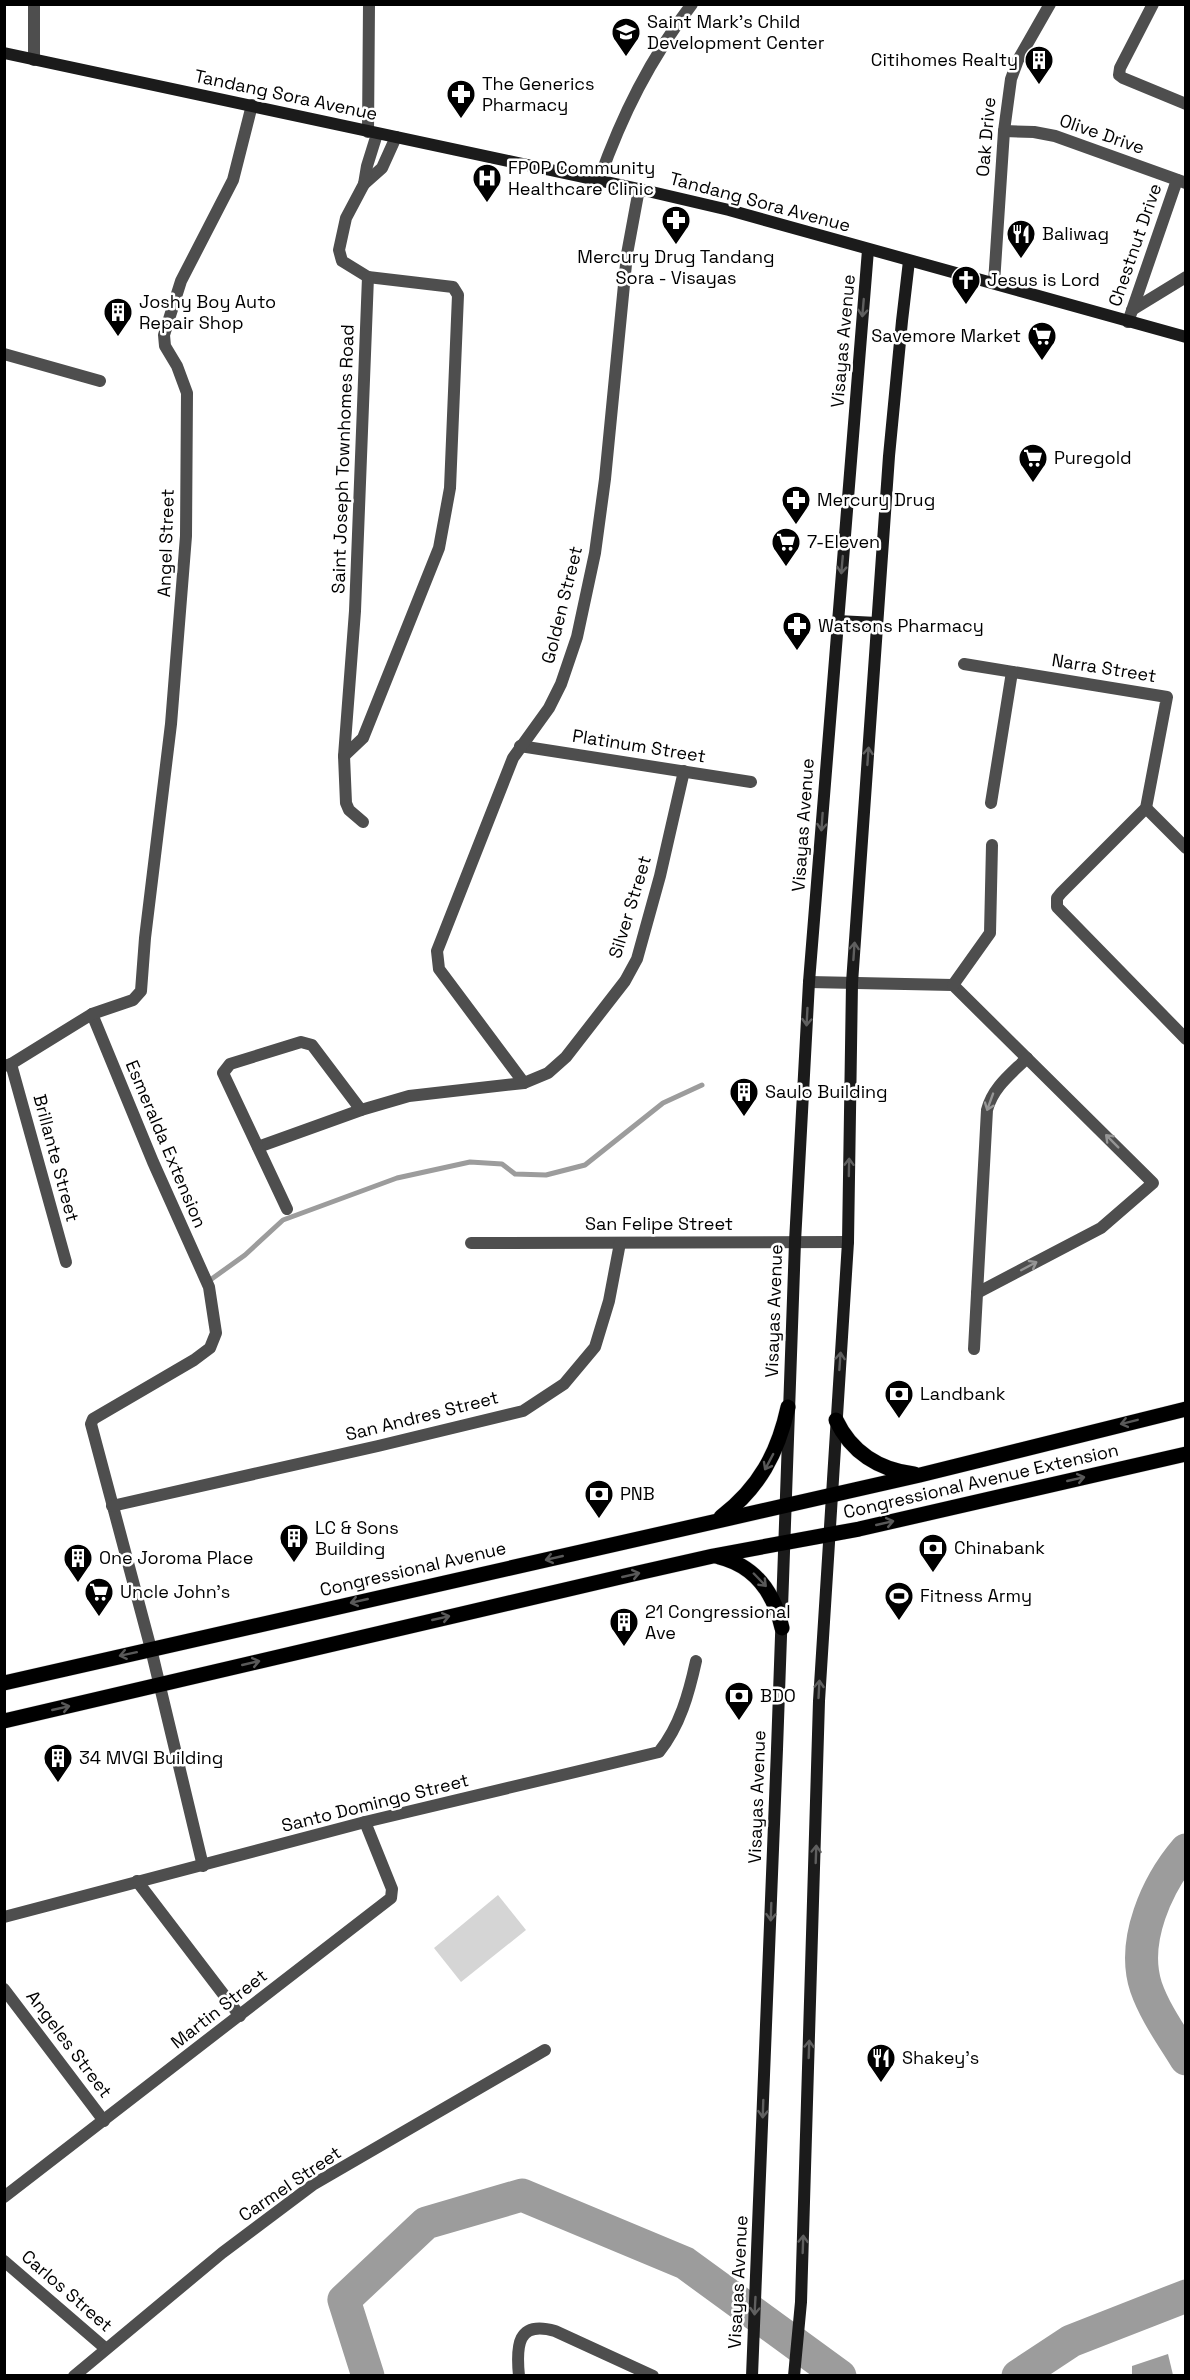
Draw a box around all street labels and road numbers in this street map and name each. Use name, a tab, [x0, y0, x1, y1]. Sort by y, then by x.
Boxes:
street label: Tandang Sora Avenue	[193, 64, 380, 125]
street label: Oak Drive	[971, 96, 1000, 178]
street label: Olive Drive	[1057, 108, 1148, 159]
street label: Tandang Sora Avenue	[667, 166, 853, 237]
street label: Chestnut Drive	[1103, 180, 1166, 309]
street label: Visayas Avenue	[825, 273, 860, 409]
street label: Saint Joseph Townhomes Road	[326, 324, 359, 594]
street label: Angel Street	[152, 488, 179, 598]
street label: Golden Street	[536, 544, 587, 666]
street label: Narra Street	[1050, 648, 1158, 687]
street label: Platinum Street	[571, 724, 707, 767]
street label: Visayas Avenue	[786, 757, 819, 893]
street label: Silver Street	[603, 853, 656, 961]
street label: Esmeralda Extension	[121, 1056, 212, 1231]
street label: Brillante Street	[28, 1091, 85, 1224]
street label: San Felipe Street	[585, 1212, 733, 1235]
street label: Visayas Avenue	[760, 1244, 787, 1378]
street label: San Andres Street	[343, 1385, 501, 1446]
street label: Congressional Avenue Extension	[841, 1438, 1121, 1523]
street label: Congressional Avenue	[317, 1536, 508, 1601]
street label: Visayas Avenue	[743, 1730, 770, 1864]
street label: Santo Domingo Street	[279, 1768, 471, 1837]
street label: Martin Street	[166, 1964, 272, 2053]
street label: Angeles Street	[21, 1985, 117, 2102]
street label: Carmel Street	[234, 2141, 345, 2226]
street label: Visayas Avenue	[723, 2215, 752, 2349]
street label: Carlos Street	[17, 2245, 118, 2336]

